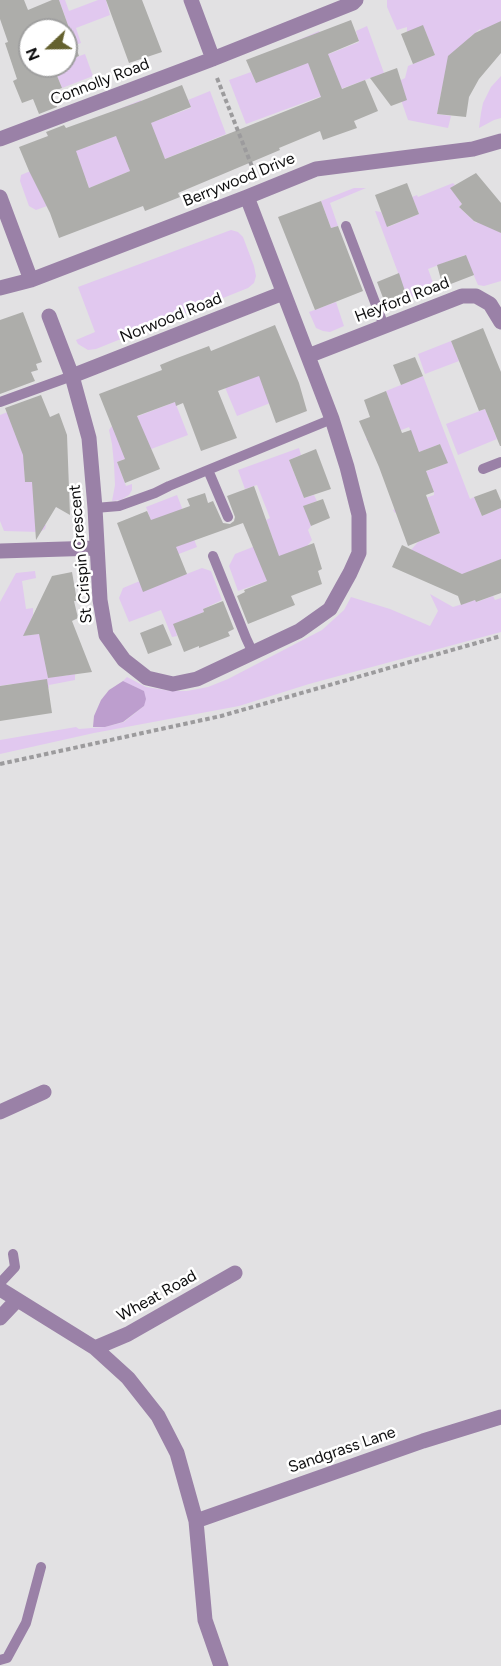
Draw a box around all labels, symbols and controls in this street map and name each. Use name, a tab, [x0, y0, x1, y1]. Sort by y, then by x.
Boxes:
north arrow	[18, 18, 78, 78]
text: N	[22, 45, 44, 63]
street label: Connolly Road	[48, 54, 152, 110]
street label: Berrywood Drive	[180, 149, 298, 211]
street label: Heyford Road	[352, 273, 452, 327]
street label: Norwood Road	[117, 289, 225, 347]
street label: St Crispin Crescent	[65, 484, 97, 624]
street label: Wheat Road	[114, 1266, 200, 1326]
street label: Sandgrass Lane	[286, 1423, 398, 1477]

